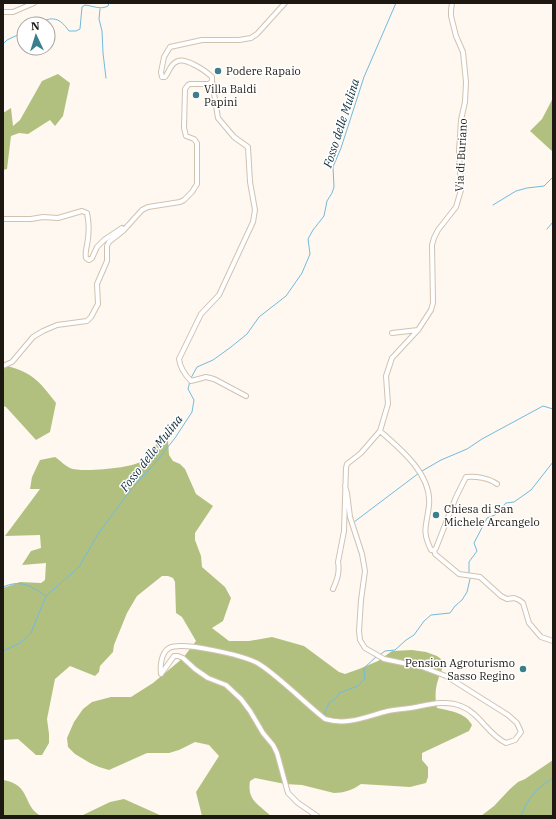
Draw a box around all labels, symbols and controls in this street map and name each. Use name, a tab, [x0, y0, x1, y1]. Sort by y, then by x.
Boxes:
north arrow	[16, 16, 56, 56]
text: N	[30, 19, 40, 33]
place label: Podere Rapaio	[226, 64, 301, 78]
marker: Podere Rapaio	[213, 66, 223, 76]
water label: Fosso delle Mulina	[319, 76, 363, 170]
place label: Villa Baldi Papini	[204, 82, 257, 109]
marker: Villa Baldi Papini	[191, 90, 201, 100]
street label: Via di Buriano	[452, 118, 470, 192]
water label: Fosso delle Mulina	[116, 411, 186, 495]
place label: Chiesa di San Michele Arcangelo	[444, 502, 540, 529]
marker: Chiesa di San Michele Arcangelo	[431, 510, 441, 520]
place label: Pension Agroturismo Sasso Regino	[405, 656, 515, 683]
marker: Pension Agroturismo Sasso Regino	[518, 664, 528, 674]

